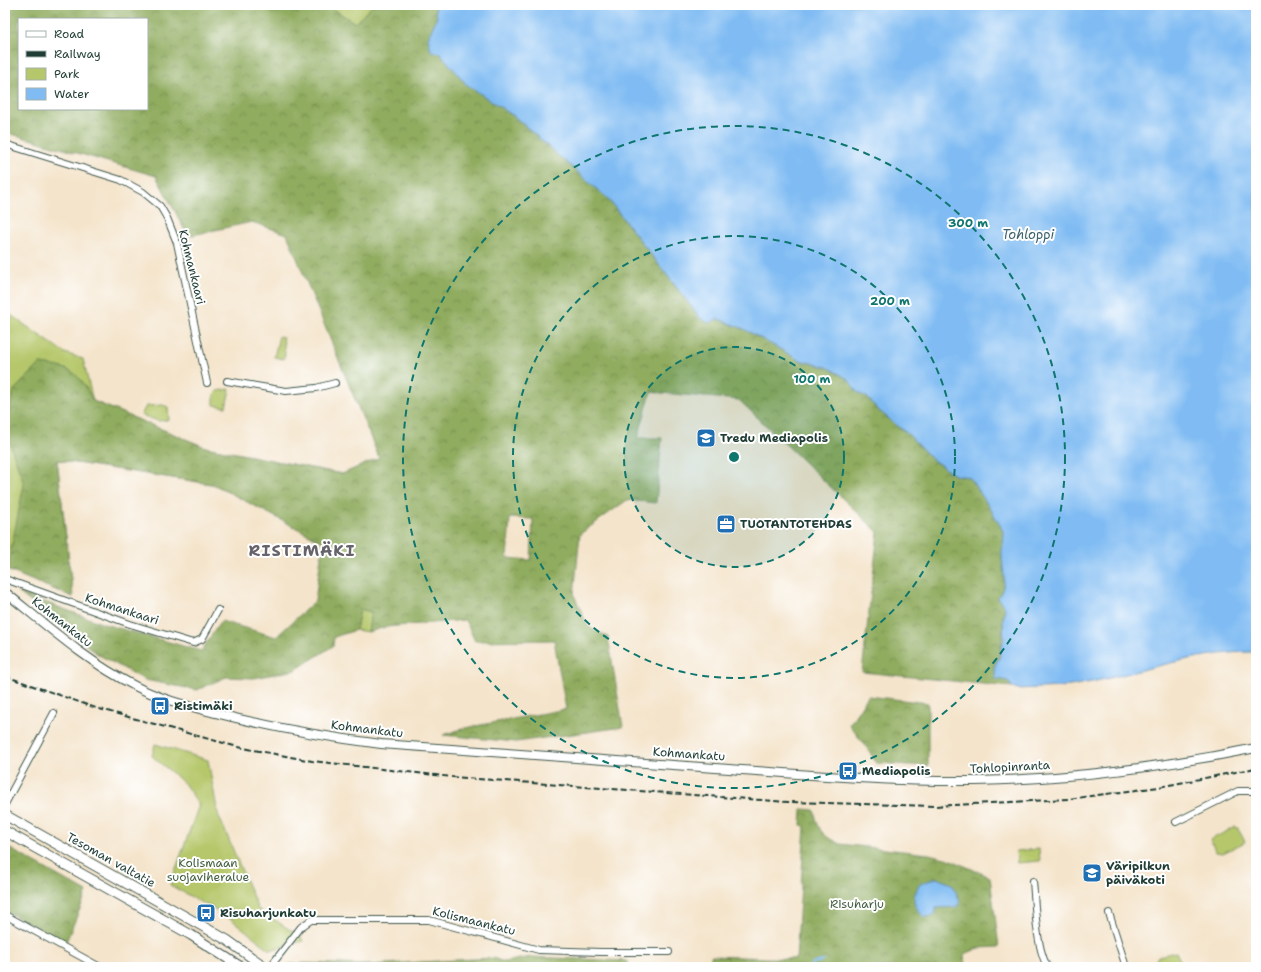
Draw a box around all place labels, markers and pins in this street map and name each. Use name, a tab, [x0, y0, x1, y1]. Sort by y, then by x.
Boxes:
school or university icon: Tredu Mediapolis	[695, 427, 717, 449]
place label: Tredu Mediapolis	[720, 430, 828, 446]
centre of rings	[727, 450, 741, 464]
office icon: TUOTANTOTEHDAS	[715, 513, 737, 535]
place label: TUOTANTOTEHDAS	[740, 516, 852, 532]
bus stop icon: Ristimäki	[149, 695, 171, 717]
place label: Ristimäki	[174, 698, 233, 714]
bus stop icon: Mediapolis	[837, 760, 859, 782]
place label: Mediapolis	[862, 763, 931, 779]
place label: Väripilkun päiväkoti	[1106, 858, 1170, 888]
school or university icon: Väripilkun päiväkoti	[1081, 862, 1103, 884]
bus stop icon: Risuharjunkatu	[195, 902, 217, 924]
place label: Risuharjunkatu	[220, 905, 316, 921]

